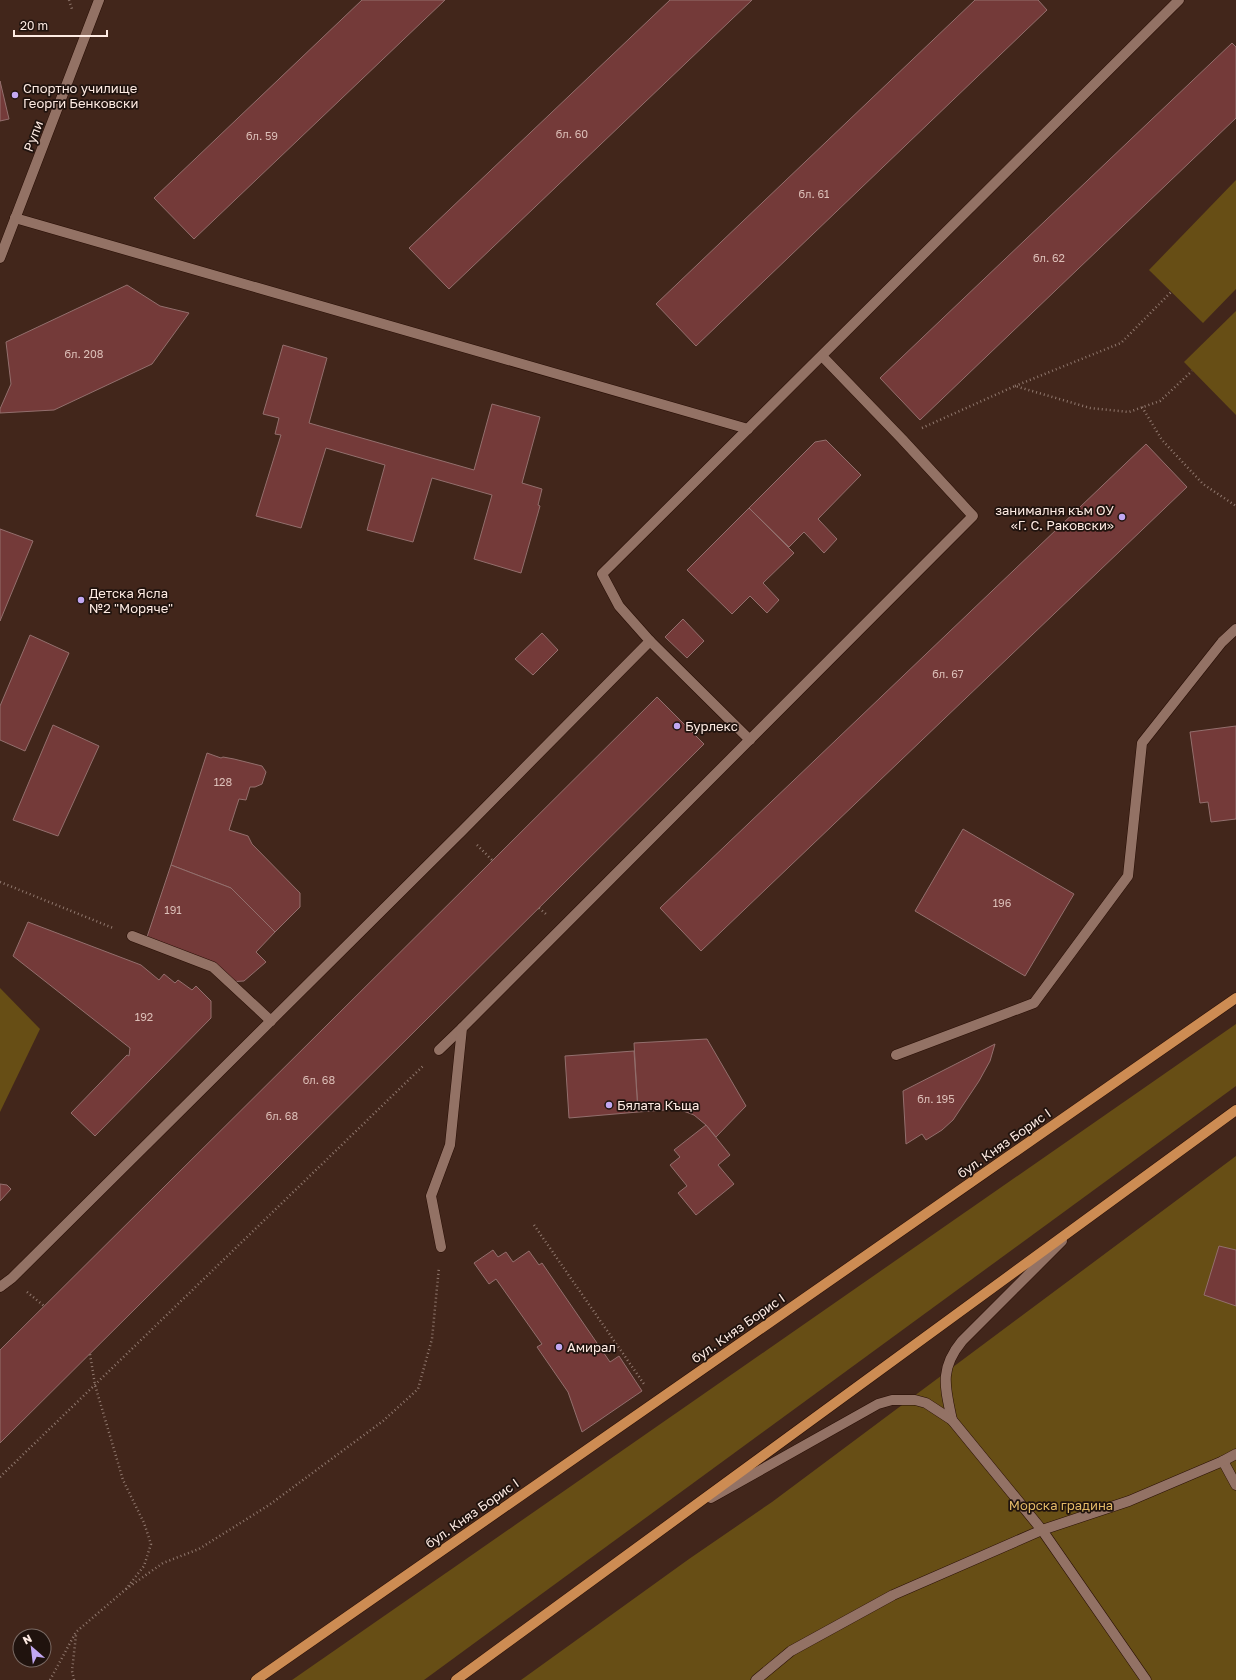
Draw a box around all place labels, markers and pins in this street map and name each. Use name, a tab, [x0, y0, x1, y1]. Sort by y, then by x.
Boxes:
place label: Спортно училище Георги Бенковски	[23, 80, 138, 111]
marker: Спортно училище Георги Бенковски	[10, 90, 20, 100]
place label: занималня към ОУ «Г. С. Раковски»	[995, 502, 1114, 533]
marker: занималня към ОУ «Г. С. Раковски»	[1117, 512, 1127, 522]
place label: Детска Ясла №2 "Моряче"	[89, 585, 173, 616]
marker: Детска Ясла №2 "Моряче"	[76, 595, 86, 605]
place label: Бурлекс	[685, 718, 738, 734]
marker: Бурлекс	[672, 721, 682, 731]
place label: Бялата Къща	[617, 1097, 699, 1113]
marker: Бялата Къща	[604, 1100, 614, 1110]
place label: Амирал	[567, 1339, 616, 1355]
marker: Амирал	[554, 1342, 564, 1352]

